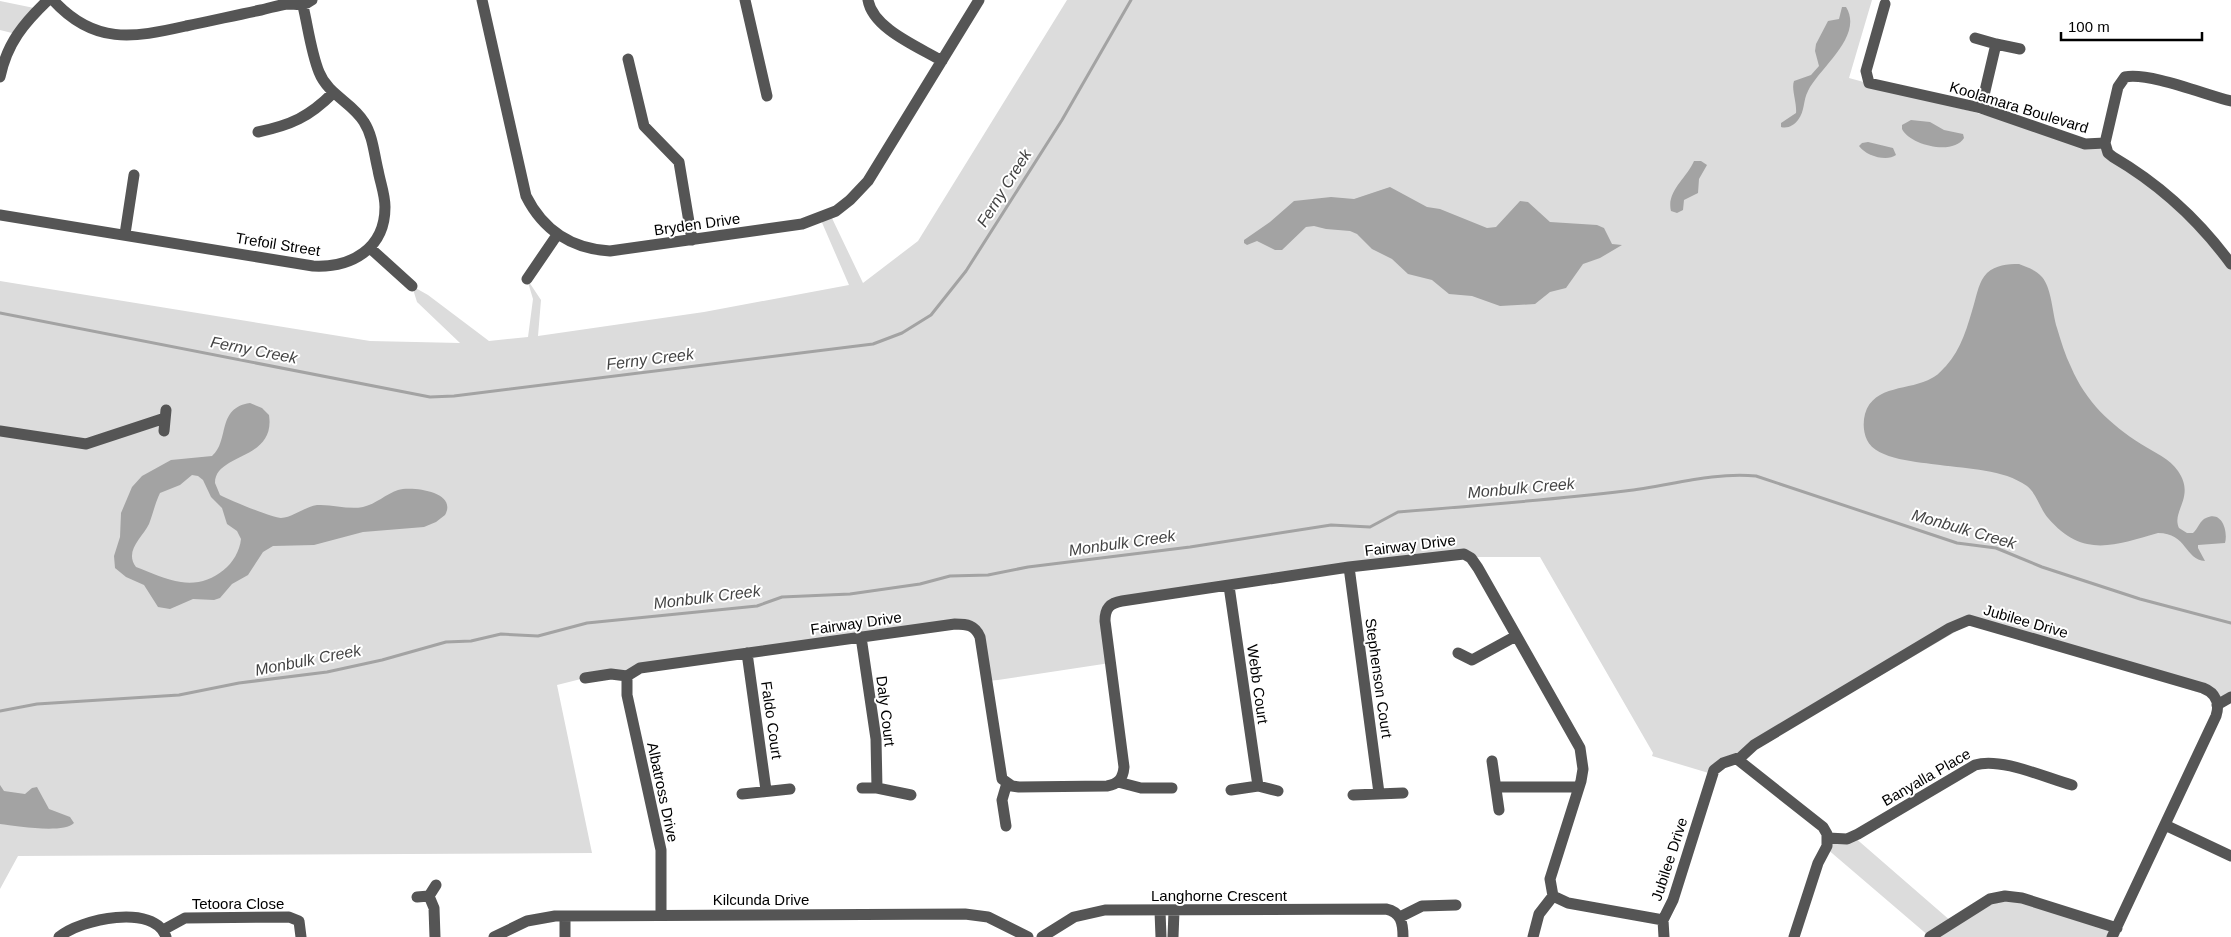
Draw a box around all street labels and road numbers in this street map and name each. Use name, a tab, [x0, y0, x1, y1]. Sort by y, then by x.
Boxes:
street label: Koolamara Boulevard	[1948, 78, 2090, 136]
street label: Bryden Drive	[653, 210, 741, 238]
street label: Trefoil Street	[235, 229, 322, 259]
street label: Fairway Drive	[1363, 531, 1457, 559]
street label: Jubilee Drive	[1982, 601, 2070, 641]
street label: Fairway Drive	[809, 608, 903, 638]
street label: Stephenson Court	[1362, 617, 1396, 740]
street label: Webb Court	[1244, 643, 1272, 725]
street label: Daly Court	[873, 675, 899, 748]
street label: Faldo Court	[758, 680, 786, 761]
street label: Albatross Drive	[644, 740, 682, 844]
street label: Banyalla Place	[1879, 745, 1973, 809]
street label: Jubilee Drive	[1648, 815, 1690, 903]
street label: Langhorne Crescent	[1151, 887, 1288, 904]
street label: Kilcunda Drive	[713, 891, 809, 908]
street label: Tetoora Close	[192, 895, 284, 912]

